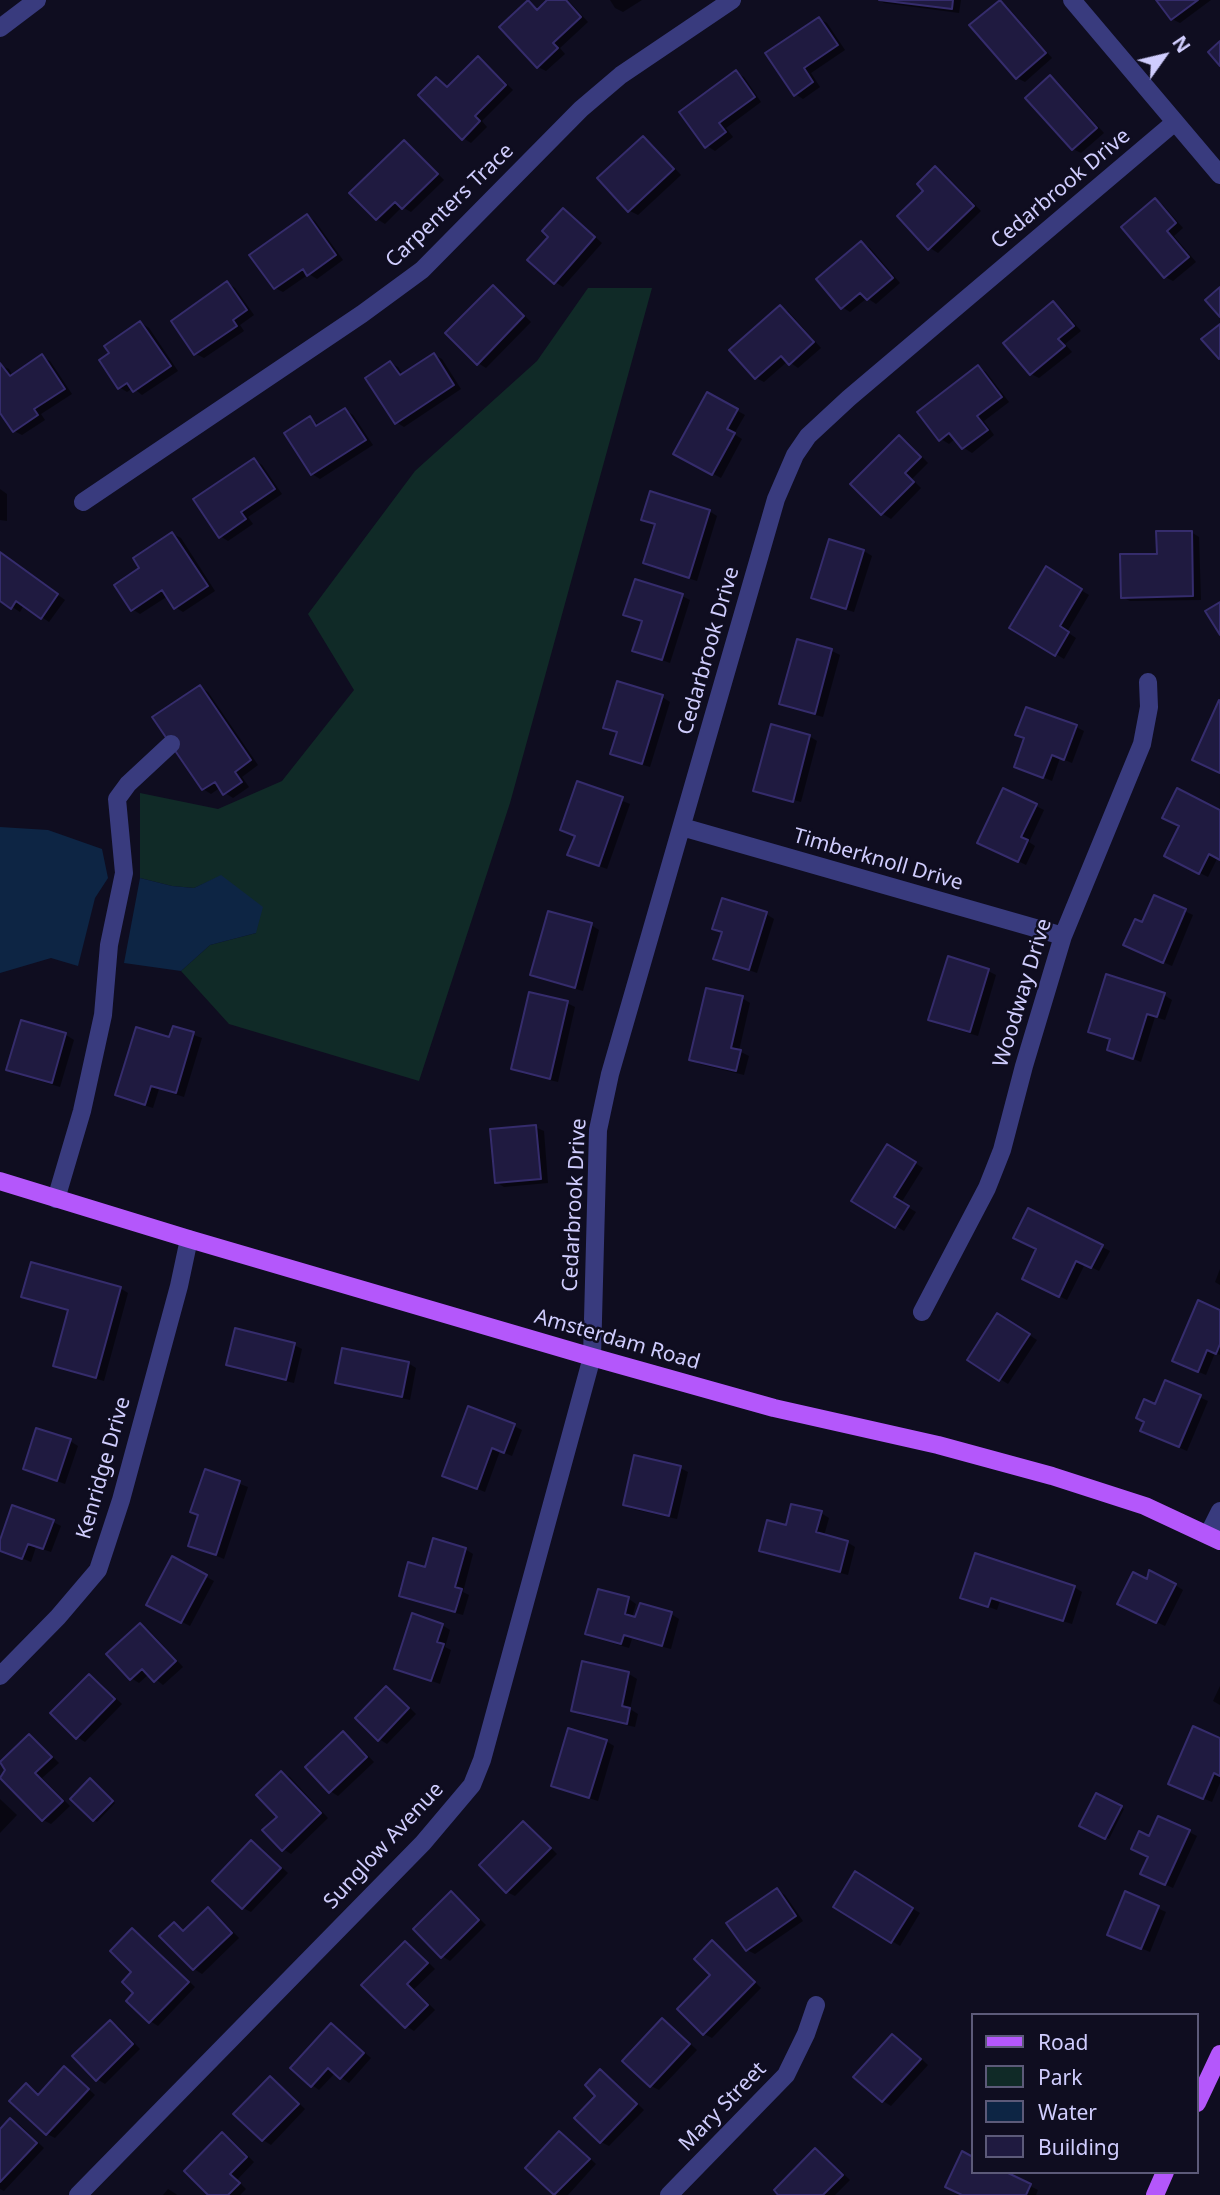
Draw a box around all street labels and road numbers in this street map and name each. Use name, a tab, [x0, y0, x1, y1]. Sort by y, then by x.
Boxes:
street label: Cedarbrook Drive	[986, 124, 1136, 254]
street label: Carpenters Trace	[381, 139, 519, 273]
street label: Cedarbrook Drive	[673, 564, 745, 738]
street label: Timberknoll Drive	[790, 824, 966, 896]
street label: Woodway Drive	[988, 916, 1058, 1070]
street label: Cedarbrook Drive	[558, 1118, 592, 1292]
street label: Amsterdam Road	[531, 1304, 703, 1376]
street label: Kenridge Drive	[72, 1394, 136, 1542]
street label: Sunglow Avenue	[319, 1778, 449, 1914]
street label: Mary Street	[674, 2057, 772, 2157]

